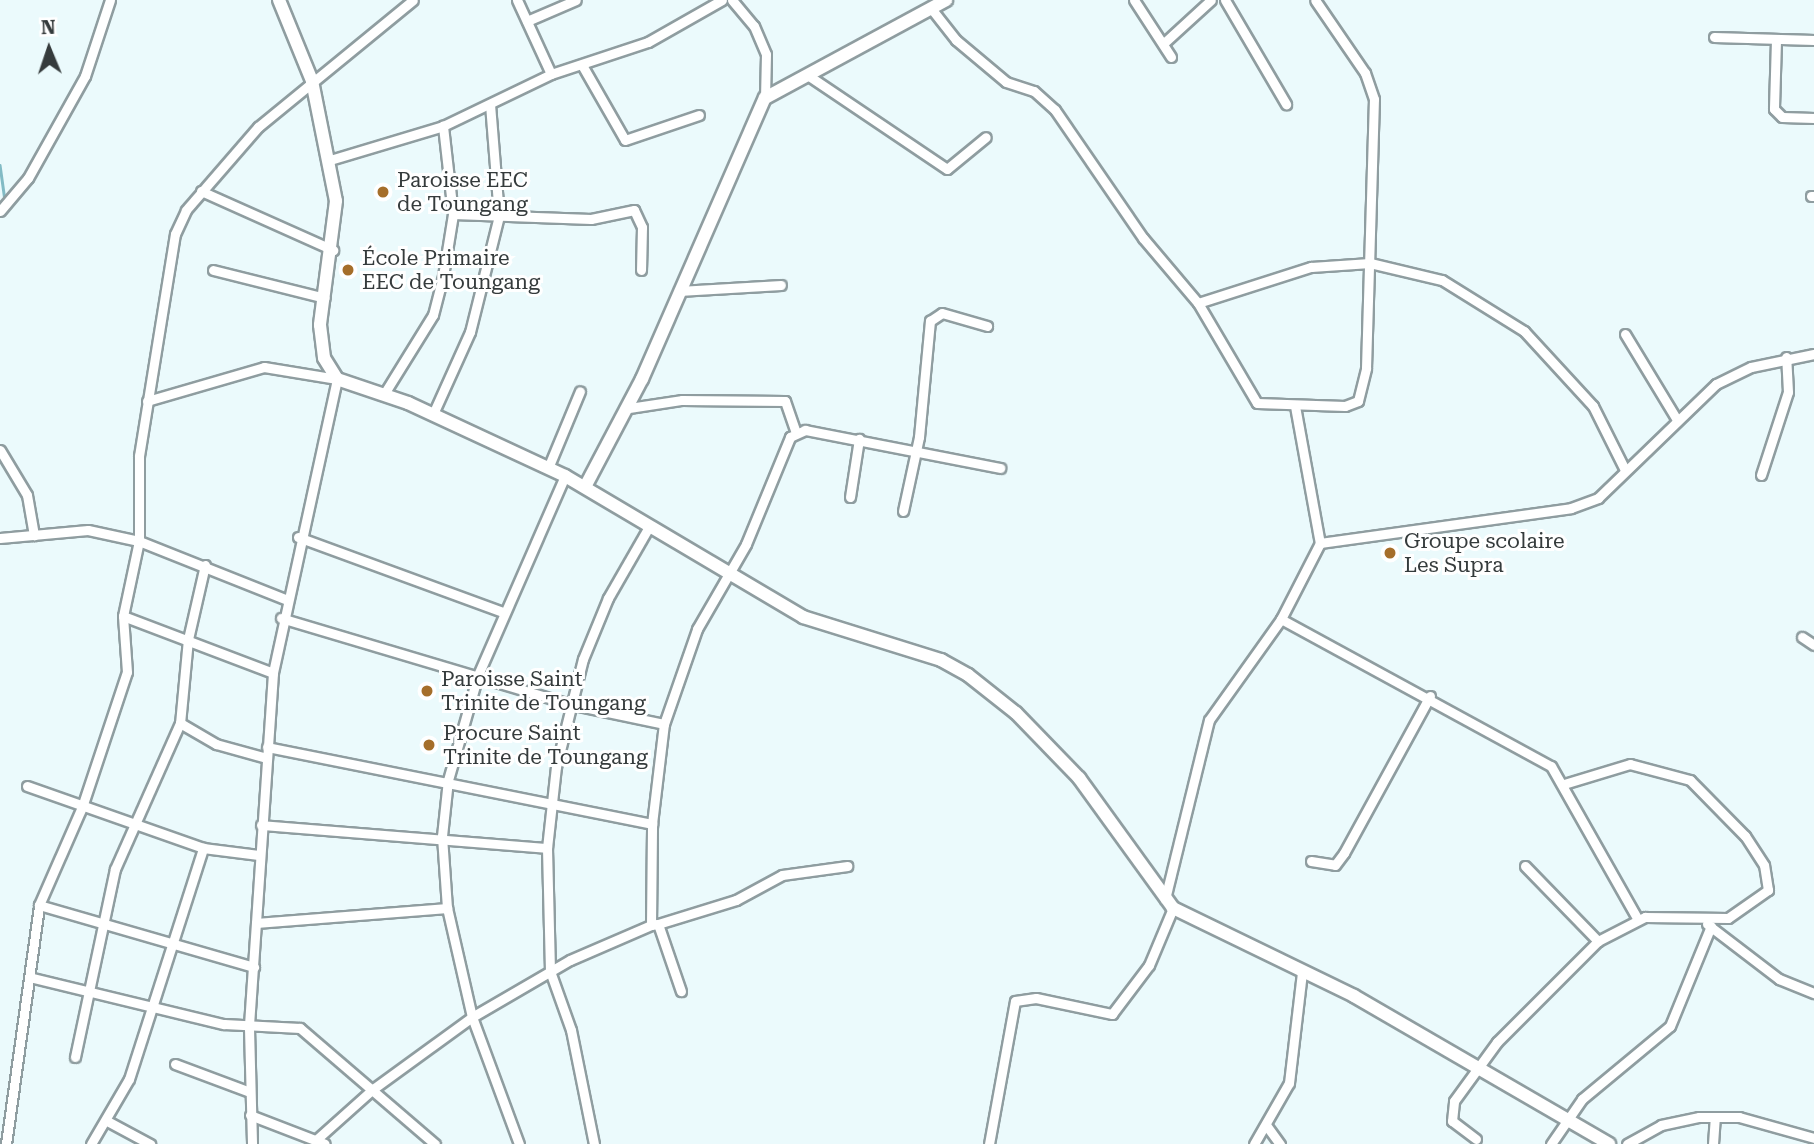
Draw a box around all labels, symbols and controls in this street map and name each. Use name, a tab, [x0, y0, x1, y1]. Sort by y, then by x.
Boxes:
north arrow	[14, 14, 84, 84]
text: N	[41, 16, 56, 39]
place label: Paroisse EEC de Toungang	[397, 167, 528, 217]
marker: Paroisse EEC de Toungang	[375, 184, 391, 200]
place label: École Primaire EEC de Toungang	[362, 245, 540, 295]
marker: École Primaire EEC de Toungang	[340, 262, 356, 278]
place label: Groupe scolaire Les Supra	[1404, 528, 1564, 578]
marker: Groupe scolaire Les Supra	[1382, 545, 1398, 561]
place label: Paroisse Saint Trinite de Toungang	[441, 666, 646, 716]
marker: Paroisse Saint Trinite de Toungang	[419, 683, 435, 699]
place label: Procure Saint Trinite de Toungang	[443, 720, 648, 770]
marker: Procure Saint Trinite de Toungang	[421, 737, 437, 753]

